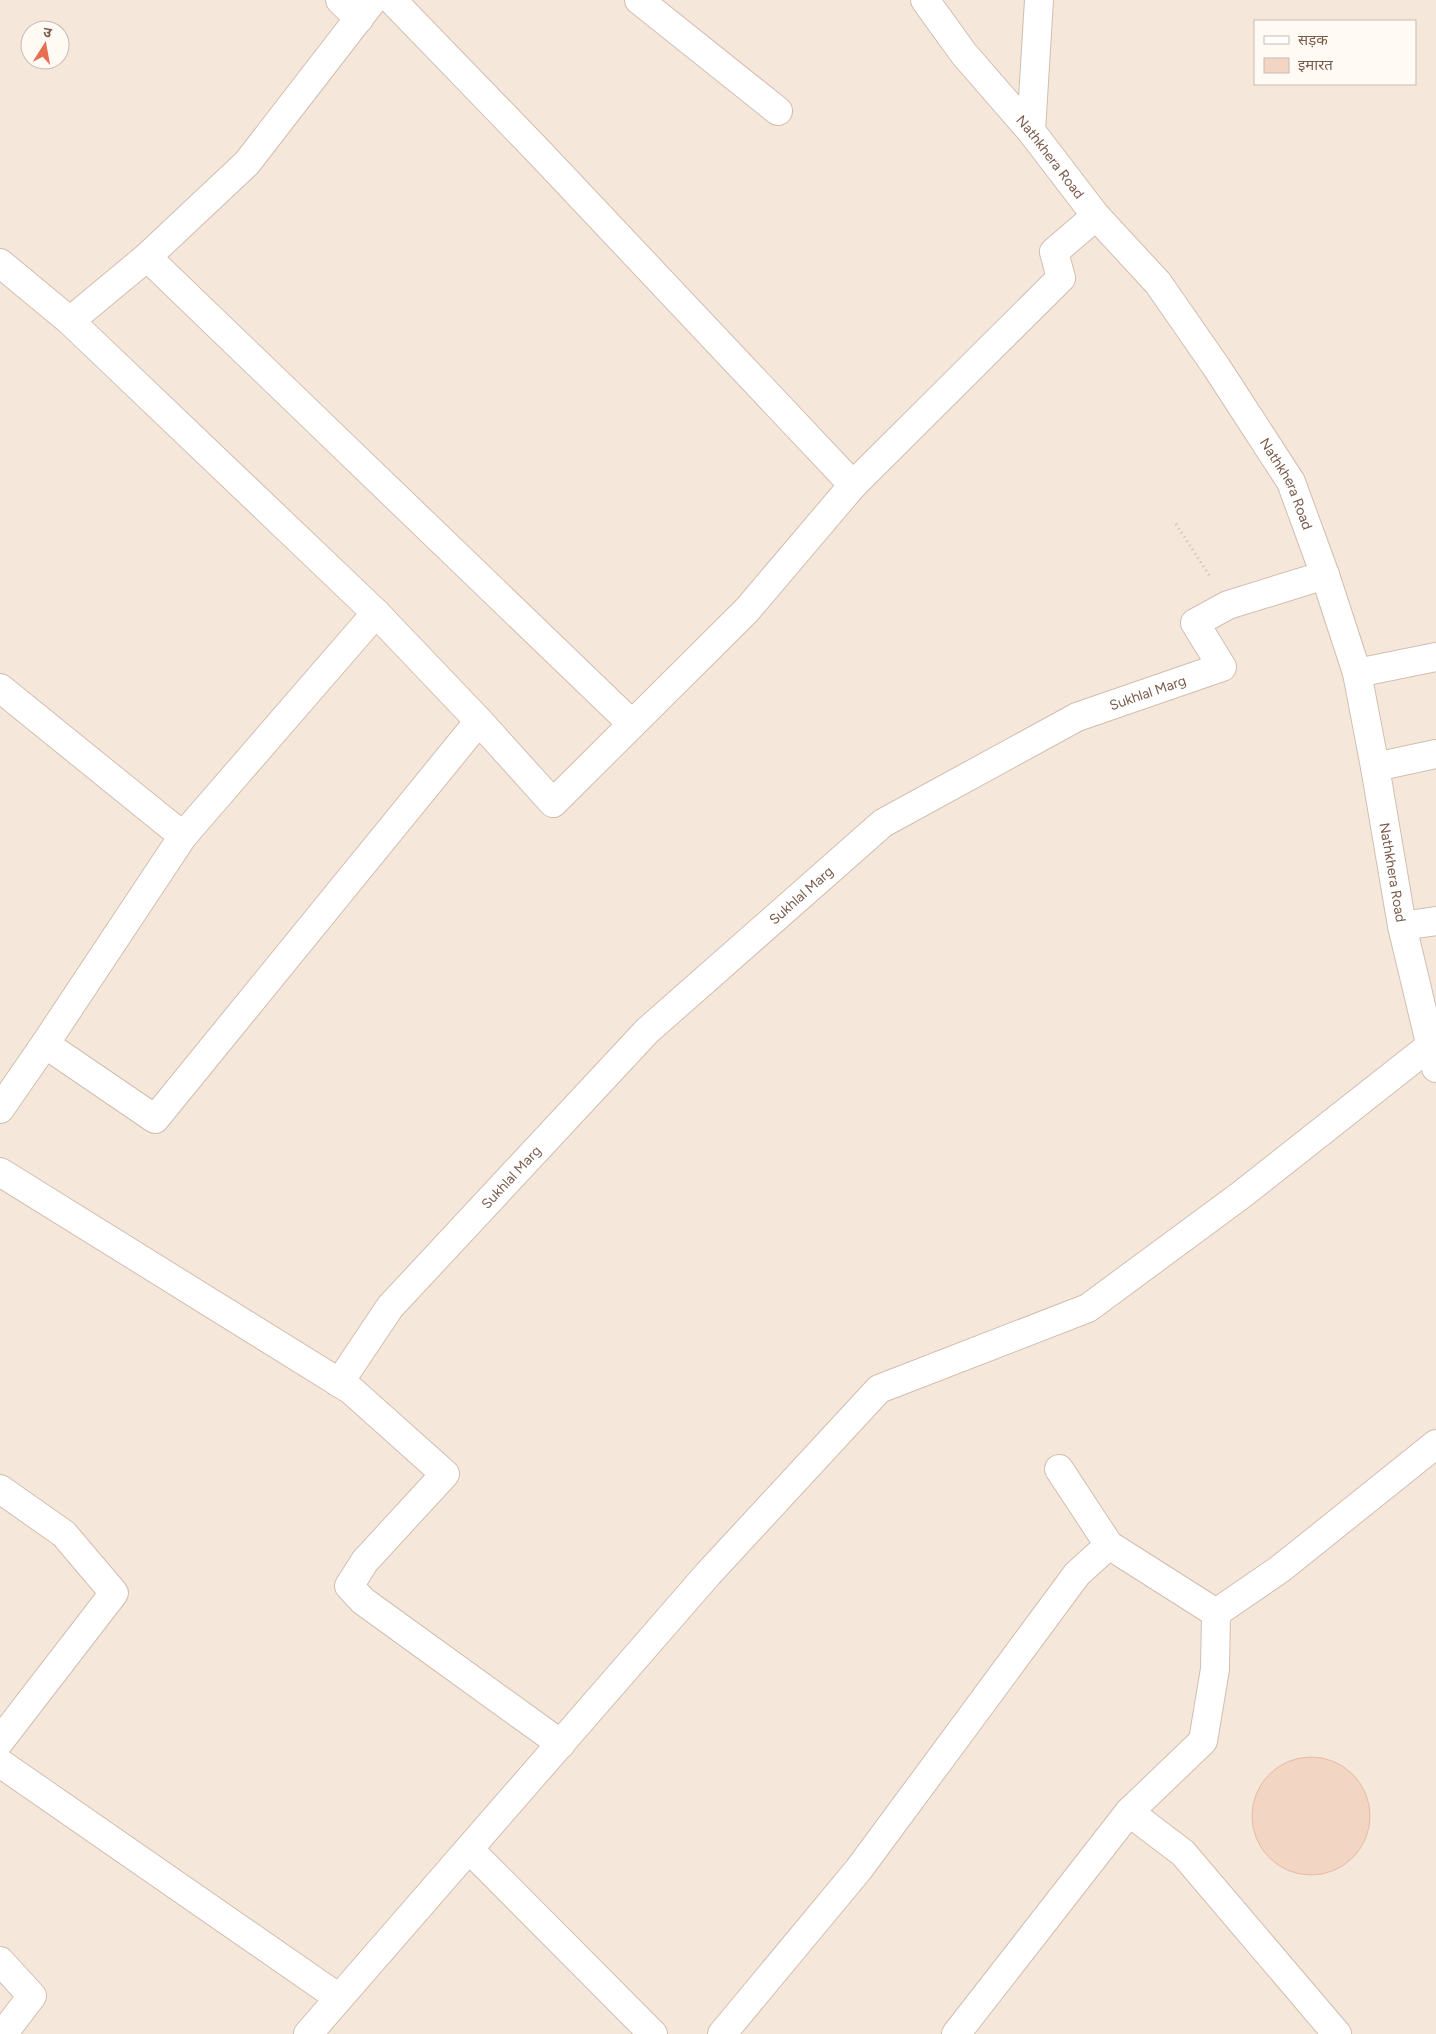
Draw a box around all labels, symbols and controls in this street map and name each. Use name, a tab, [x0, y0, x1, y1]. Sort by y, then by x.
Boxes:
north arrow	[20, 20, 70, 70]
legend	[1254, 20, 1416, 85]
text: उ	[42, 24, 54, 42]
text: सड़क	[1298, 31, 1328, 49]
text: इमारत	[1298, 56, 1333, 74]
street label: Nathkhera Road	[1012, 112, 1088, 202]
street label: Nathkhera Road	[1256, 435, 1316, 532]
street label: Sukhlal Marg	[1107, 672, 1188, 714]
street label: Nathkhera Road	[1376, 821, 1409, 924]
street label: Sukhlal Marg	[766, 863, 837, 928]
street label: Sukhlal Marg	[478, 1142, 545, 1212]

